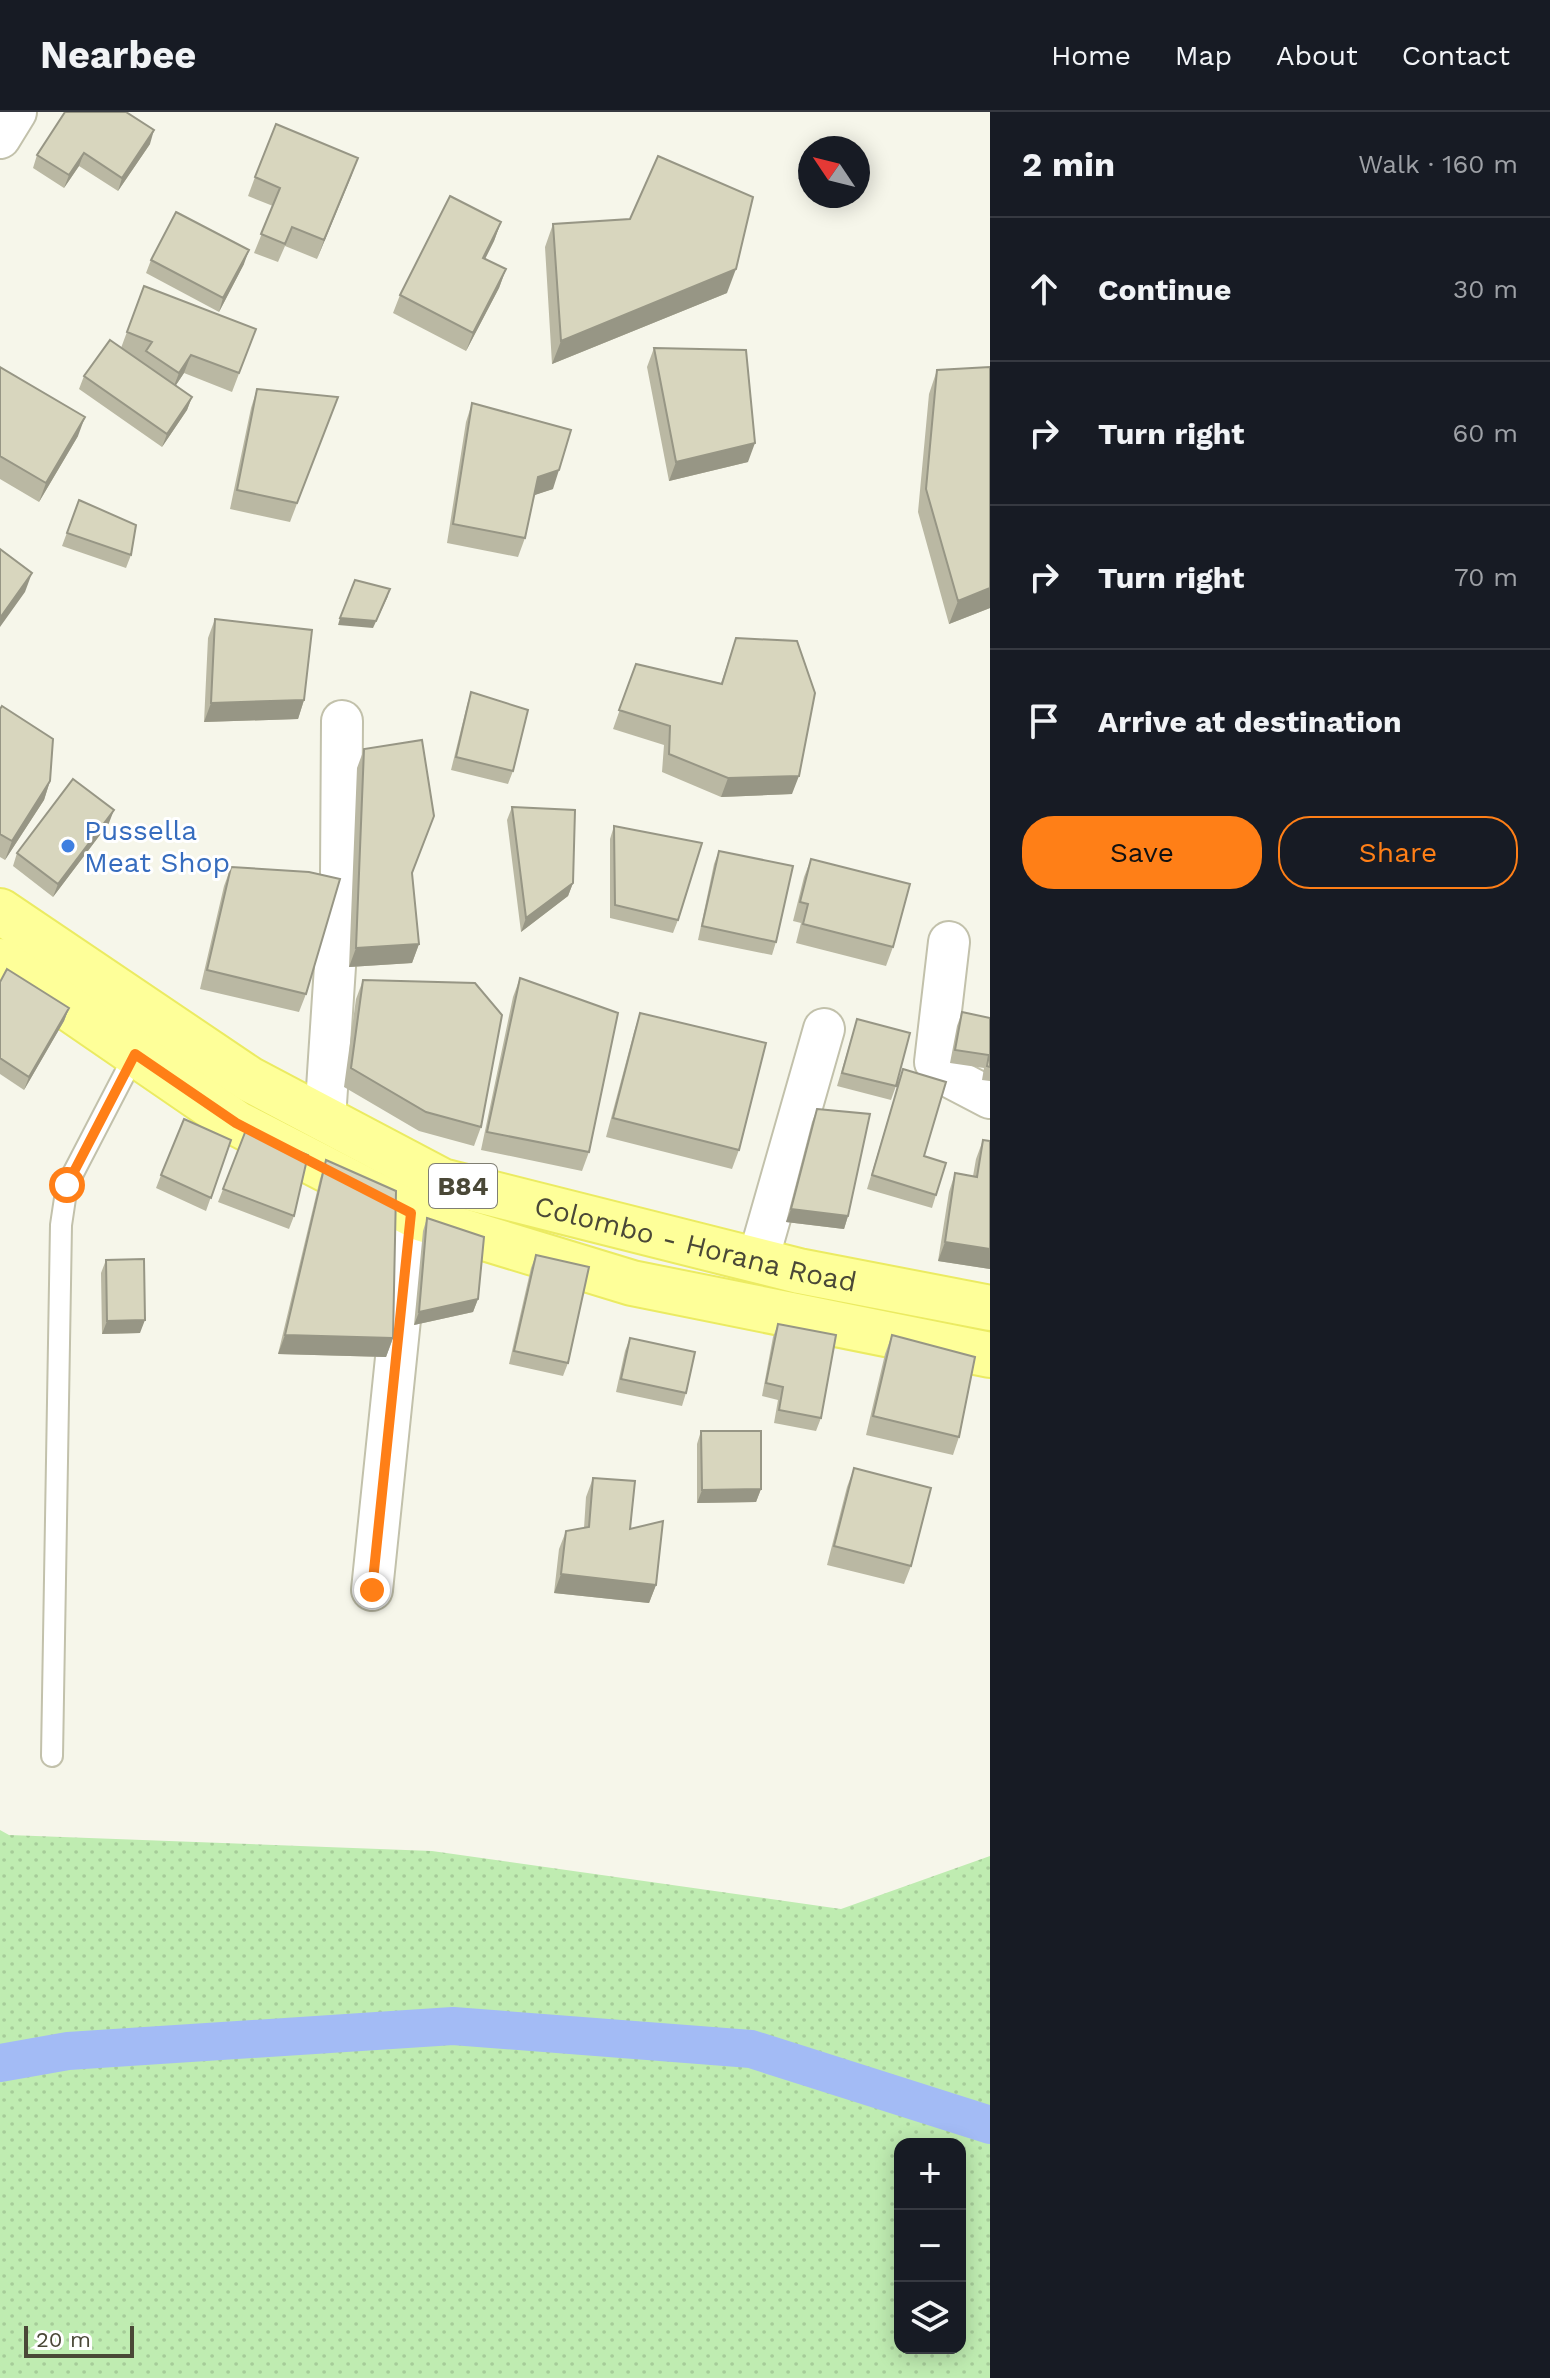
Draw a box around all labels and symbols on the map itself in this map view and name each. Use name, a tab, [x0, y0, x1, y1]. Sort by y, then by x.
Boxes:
north arrow	[798, 136, 870, 208]
place label: Pussella Meat Shop	[84, 814, 230, 879]
marker: Pussella Meat Shop	[59, 837, 77, 855]
road number: B84	[429, 1164, 497, 1208]
route start	[49, 1167, 85, 1203]
street label: Colombo - Horana Road	[531, 1188, 859, 1298]
route end	[354, 1572, 390, 1608]
scale bar	[24, 2322, 134, 2358]

